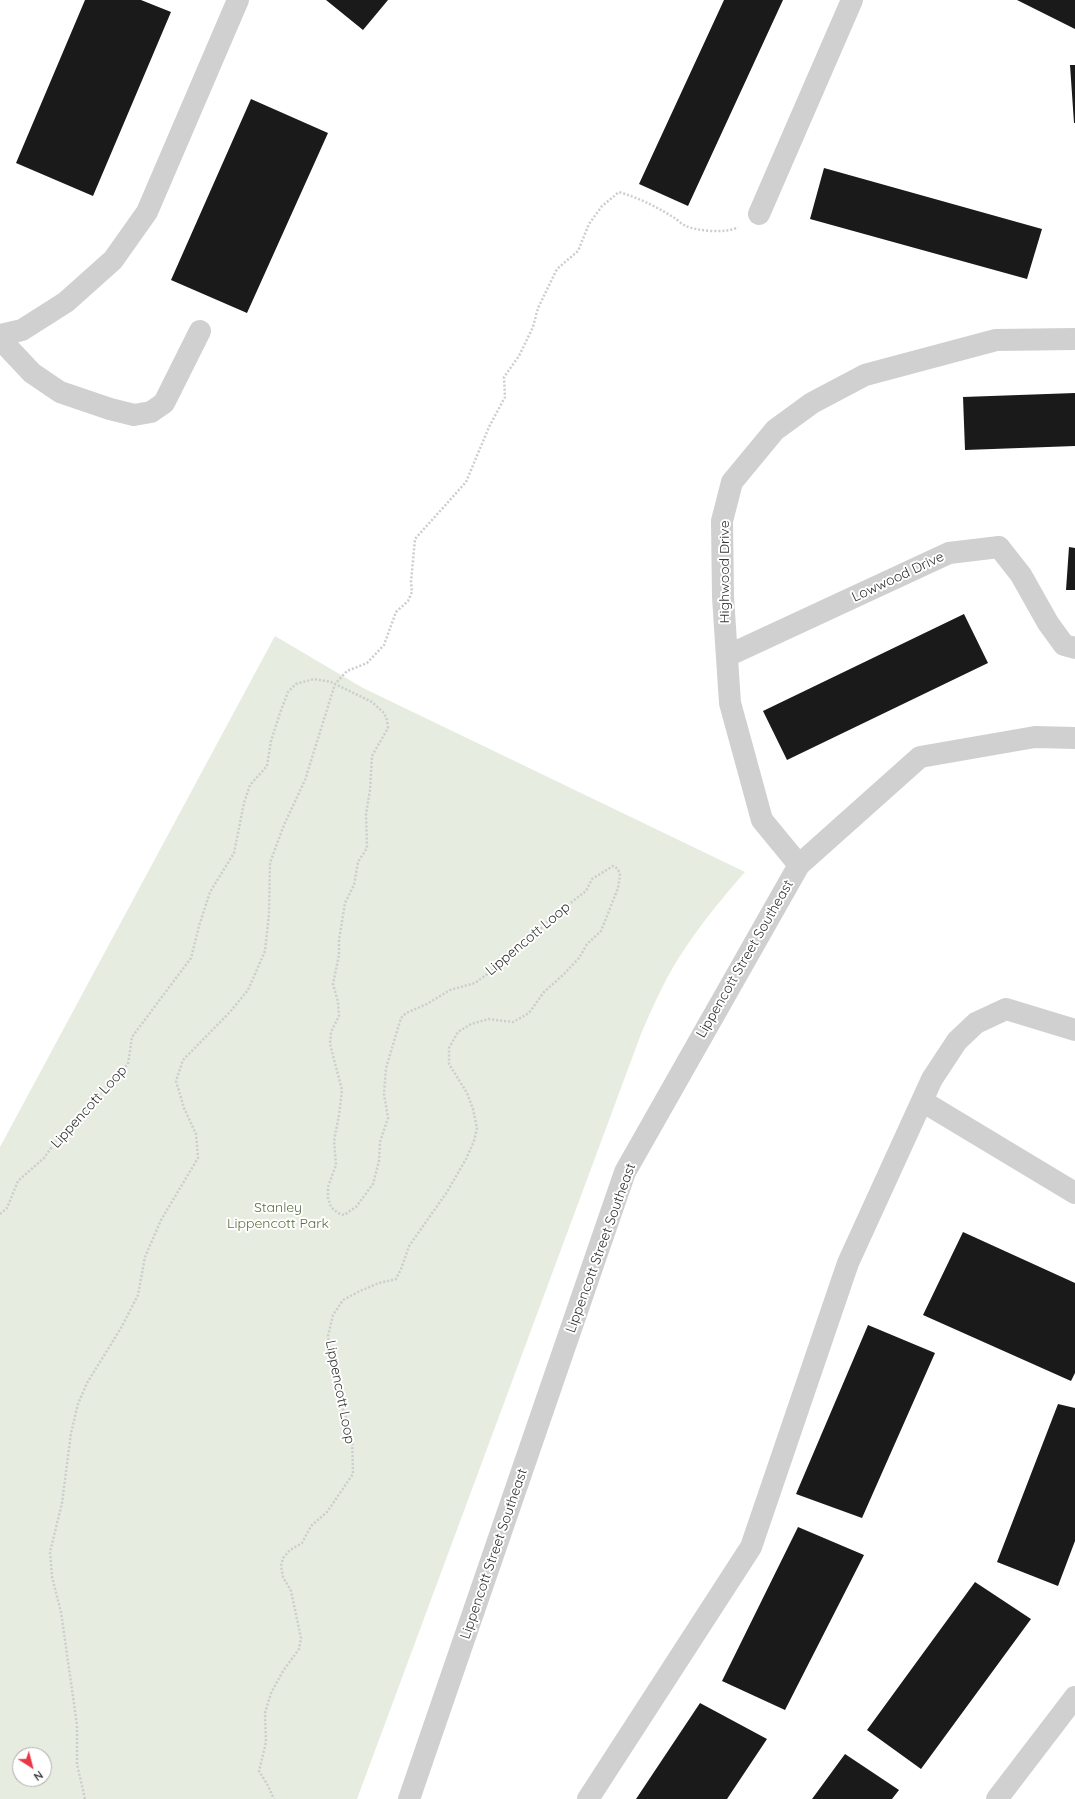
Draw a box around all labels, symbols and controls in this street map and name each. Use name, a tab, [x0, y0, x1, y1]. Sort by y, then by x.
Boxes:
street label: Highwood Drive	[717, 520, 733, 624]
street label: Lowwood Drive	[849, 548, 947, 606]
street label: Lippencott Street Southeast	[693, 877, 797, 1041]
street label: Lippencott Loop	[482, 899, 574, 979]
street label: Lippencott Loop	[48, 1062, 130, 1152]
street label: Lippencott Street Southeast	[562, 1161, 640, 1335]
park label: Stanley Lippencott Park	[227, 1200, 329, 1232]
street label: Lippencott Loop	[322, 1339, 358, 1445]
street label: Lippencott Street Southeast	[457, 1467, 531, 1641]
north arrow	[12, 1747, 52, 1787]
text: N	[31, 1768, 46, 1784]

